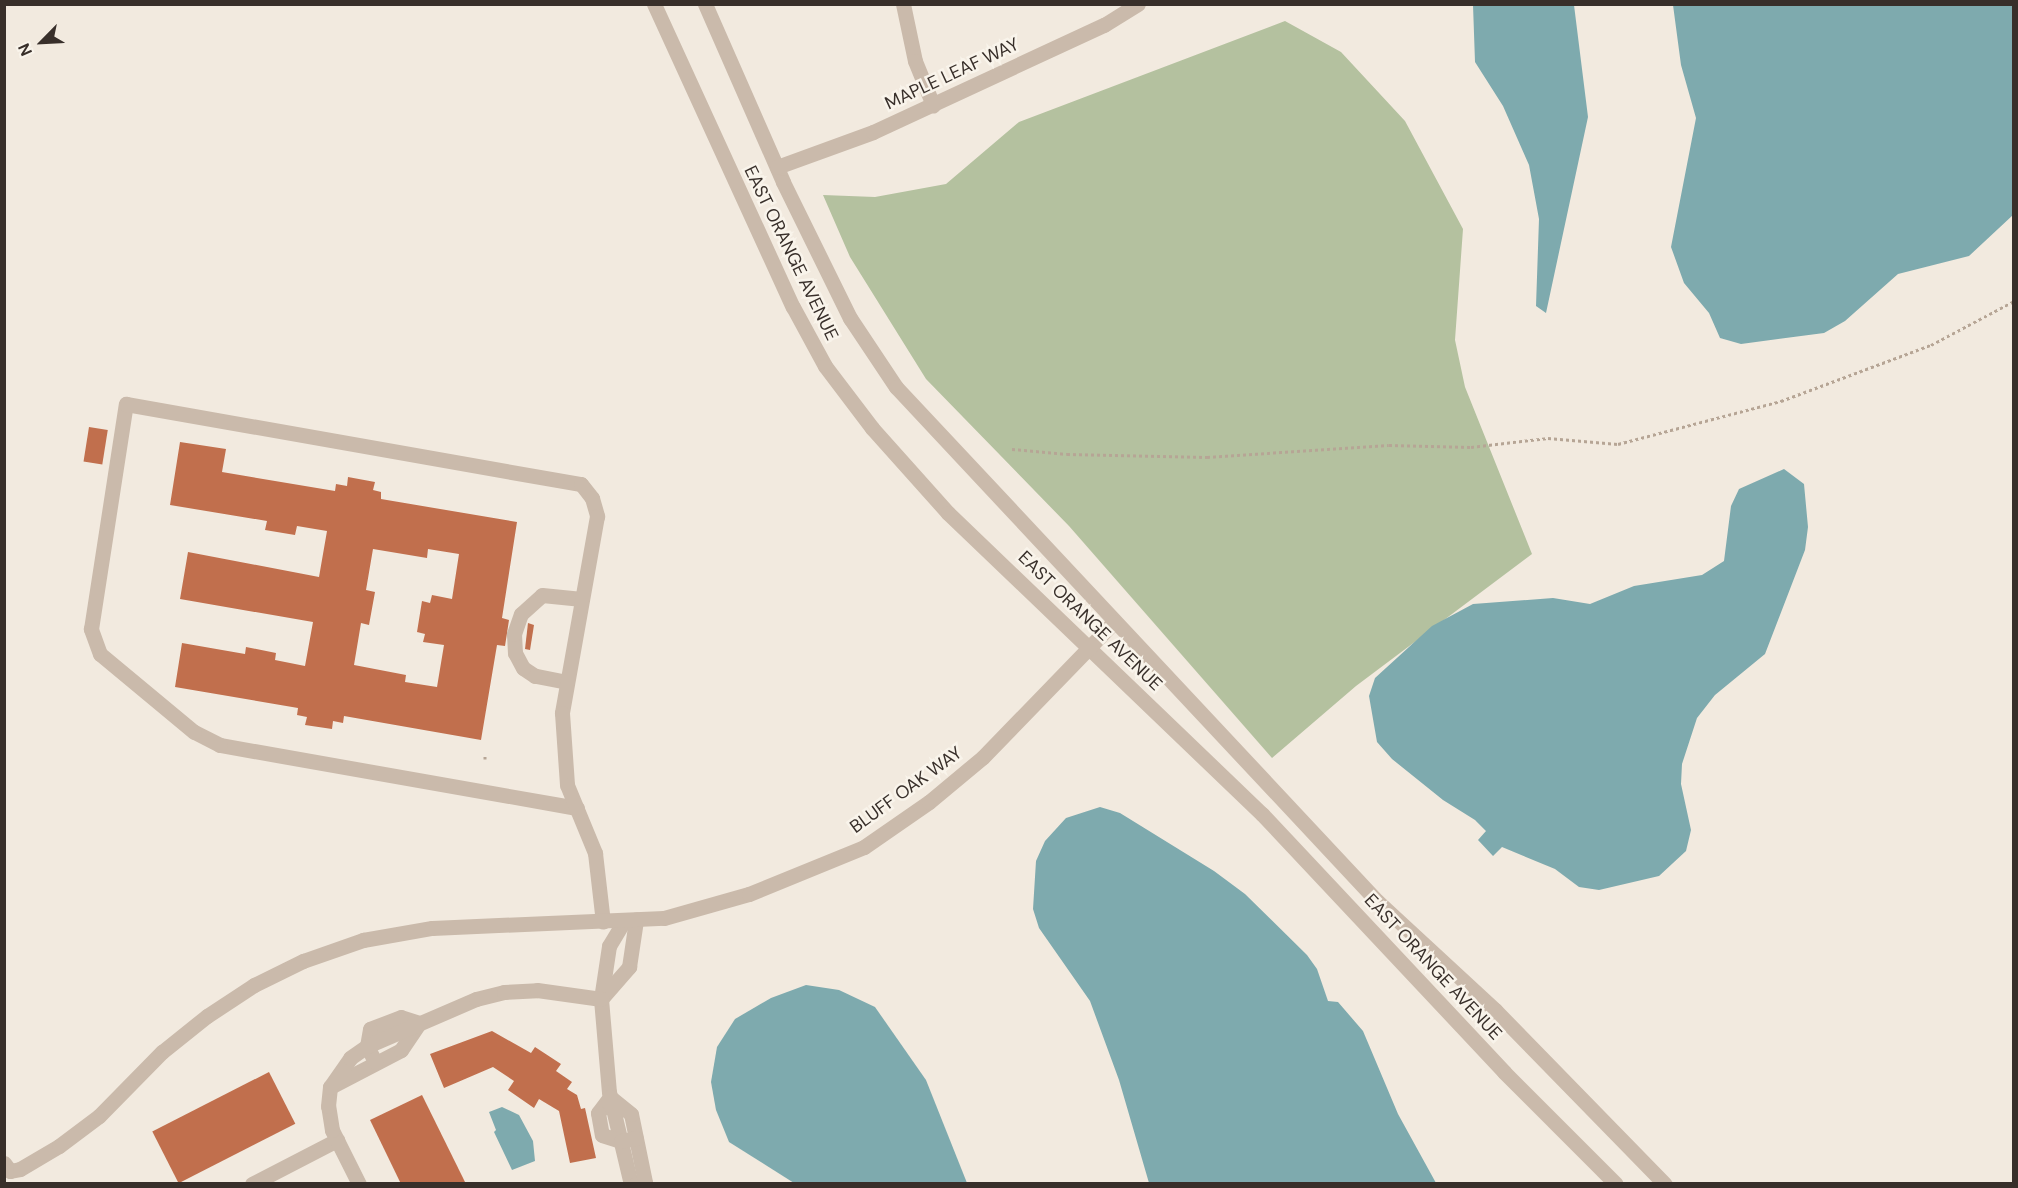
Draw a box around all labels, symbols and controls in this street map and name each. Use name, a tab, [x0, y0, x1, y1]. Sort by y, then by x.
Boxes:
north arrow	[12, 12, 72, 72]
street label: MAPLE LEAF WAY	[882, 34, 1022, 114]
text: N	[13, 40, 37, 59]
street label: EAST ORANGE AVENUE	[739, 162, 843, 344]
street label: EAST ORANGE AVENUE	[1014, 547, 1166, 695]
street label: BLUFF OAK WAY	[846, 742, 966, 838]
street label: EAST ORANGE AVENUE	[1360, 890, 1506, 1044]

